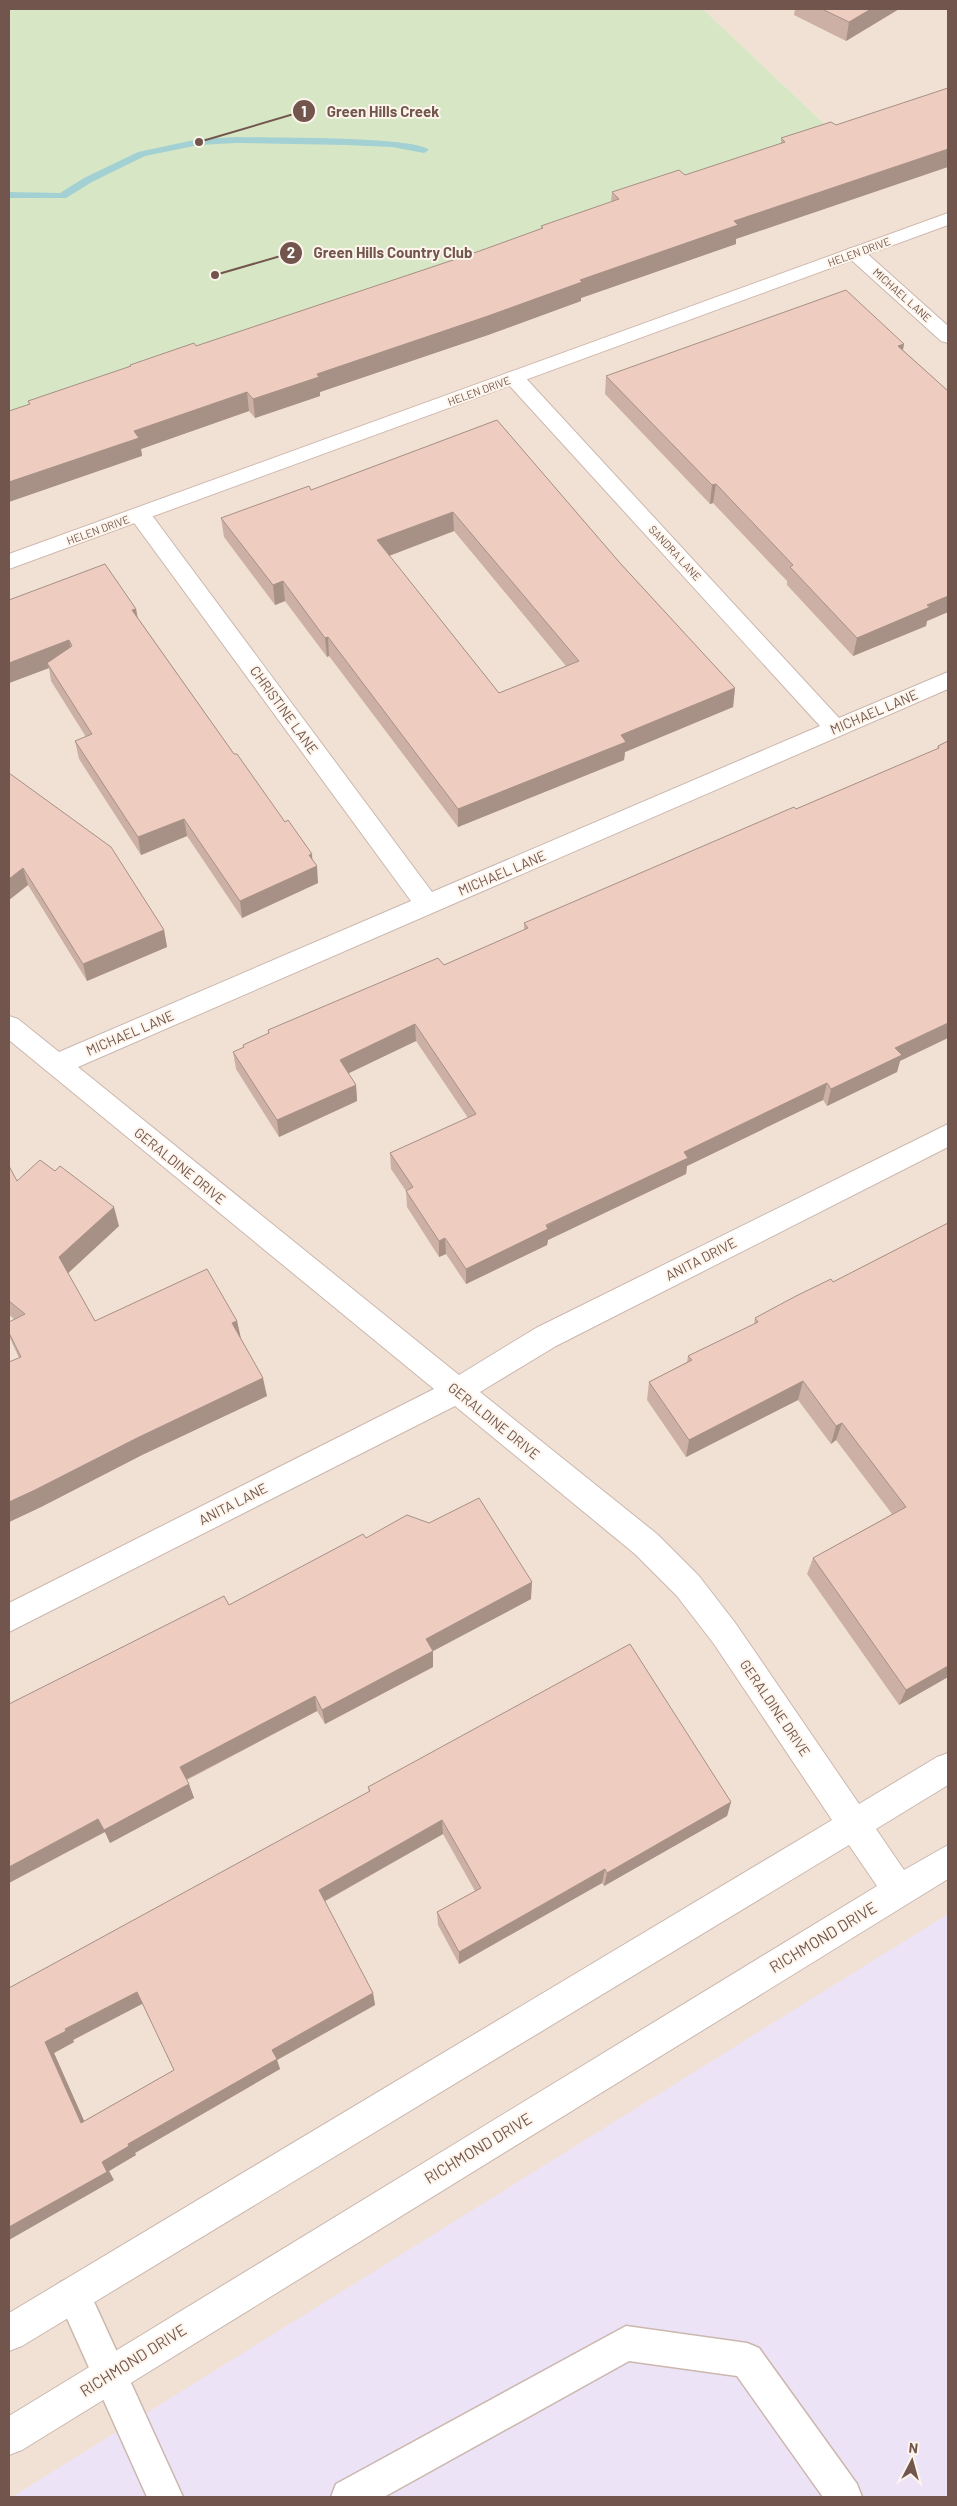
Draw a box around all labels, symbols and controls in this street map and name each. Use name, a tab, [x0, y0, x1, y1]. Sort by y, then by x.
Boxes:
callout: Green Hills Creek	[292, 96, 449, 126]
text: 1	[301, 102, 307, 120]
text: Green Hills Creek	[327, 102, 439, 120]
street label: HELEN DRIVE	[826, 234, 892, 269]
callout: Green Hills Country Club	[279, 238, 482, 268]
text: 2	[287, 243, 295, 261]
text: Green Hills Country Club	[314, 243, 472, 261]
street label: MICHAEL LANE	[871, 265, 934, 324]
street label: HELEN DRIVE	[446, 373, 512, 408]
street label: HELEN DRIVE	[65, 512, 131, 547]
street label: SANDRA LANE	[647, 522, 704, 583]
street label: CHRISTINE LANE	[247, 662, 322, 757]
street label: MICHAEL LANE	[827, 685, 920, 738]
street label: MICHAEL LANE	[455, 846, 548, 899]
street label: MICHAEL LANE	[83, 1006, 176, 1059]
street label: GERALDINE DRIVE	[131, 1124, 229, 1208]
street label: ANITA DRIVE	[662, 1233, 739, 1284]
street label: GERALDINE DRIVE	[445, 1379, 543, 1463]
street label: ANITA LANE	[196, 1479, 270, 1528]
street label: GERALDINE DRIVE	[737, 1656, 814, 1759]
street label: RICHMOND DRIVE	[766, 1897, 880, 1976]
street label: RICHMOND DRIVE	[421, 2108, 535, 2187]
street label: RICHMOND DRIVE	[76, 2319, 189, 2400]
north arrow	[887, 2436, 937, 2486]
text: N	[908, 2439, 919, 2457]

